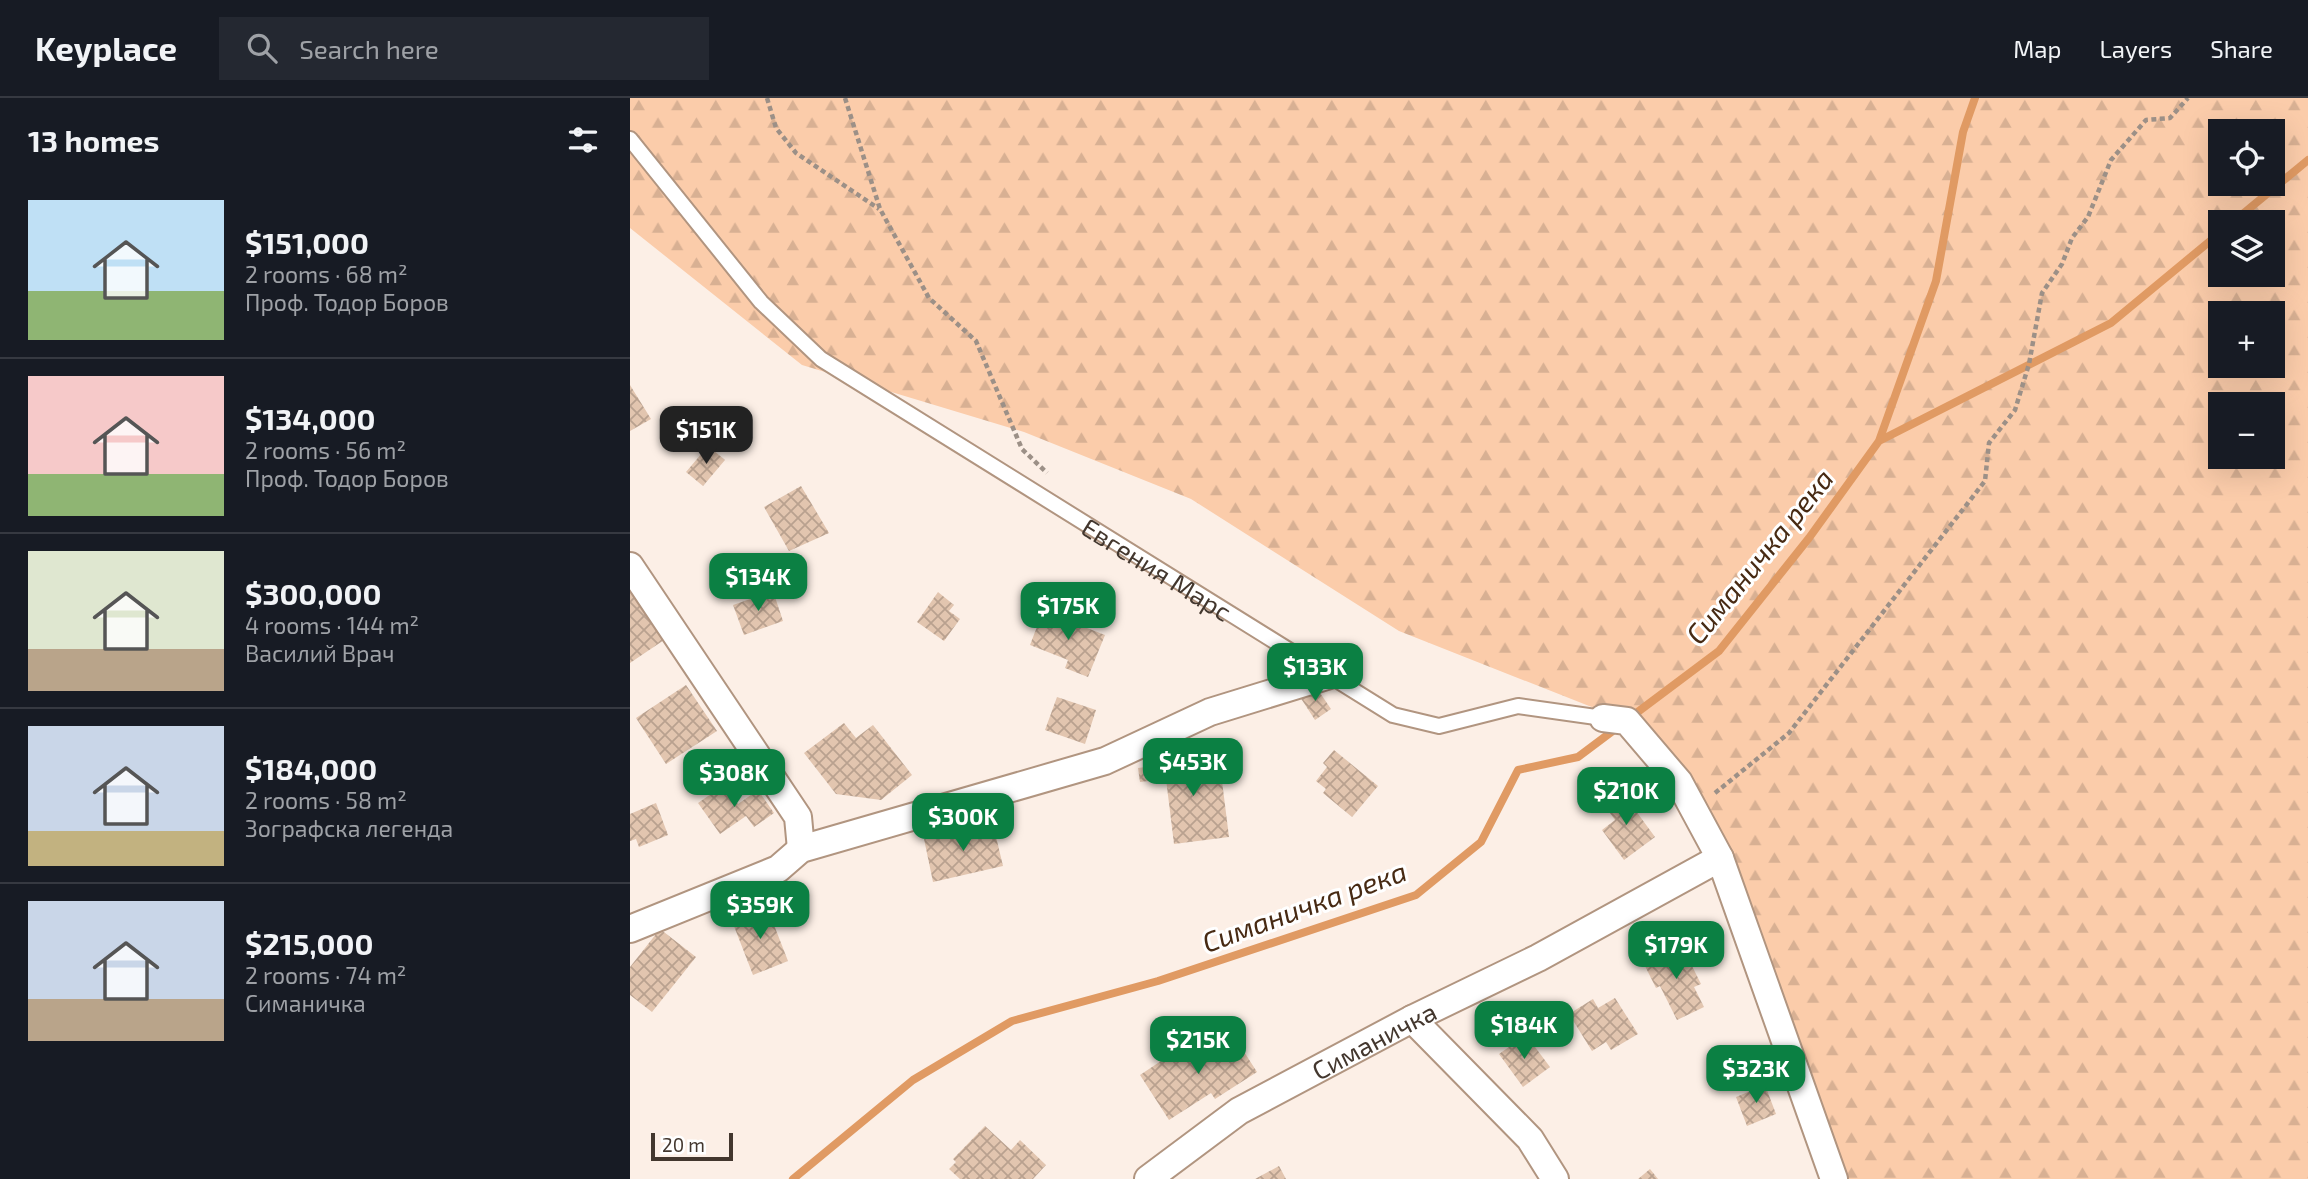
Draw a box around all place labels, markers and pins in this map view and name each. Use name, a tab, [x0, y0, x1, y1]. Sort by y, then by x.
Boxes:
pin: $151K	[657, 406, 755, 466]
pin: $134K	[709, 554, 807, 613]
pin: $175K	[1019, 582, 1117, 642]
pin: $133K	[1266, 644, 1364, 703]
pin: $453K	[1144, 738, 1242, 798]
pin: $308K	[685, 750, 783, 809]
pin: $210K	[1577, 768, 1675, 827]
pin: $300K	[914, 794, 1012, 853]
pin: $359K	[711, 882, 809, 941]
pin: $179K	[1627, 922, 1725, 981]
pin: $184K	[1475, 1002, 1573, 1061]
pin: $215K	[1149, 1016, 1247, 1076]
pin: $323K	[1707, 1046, 1805, 1105]

